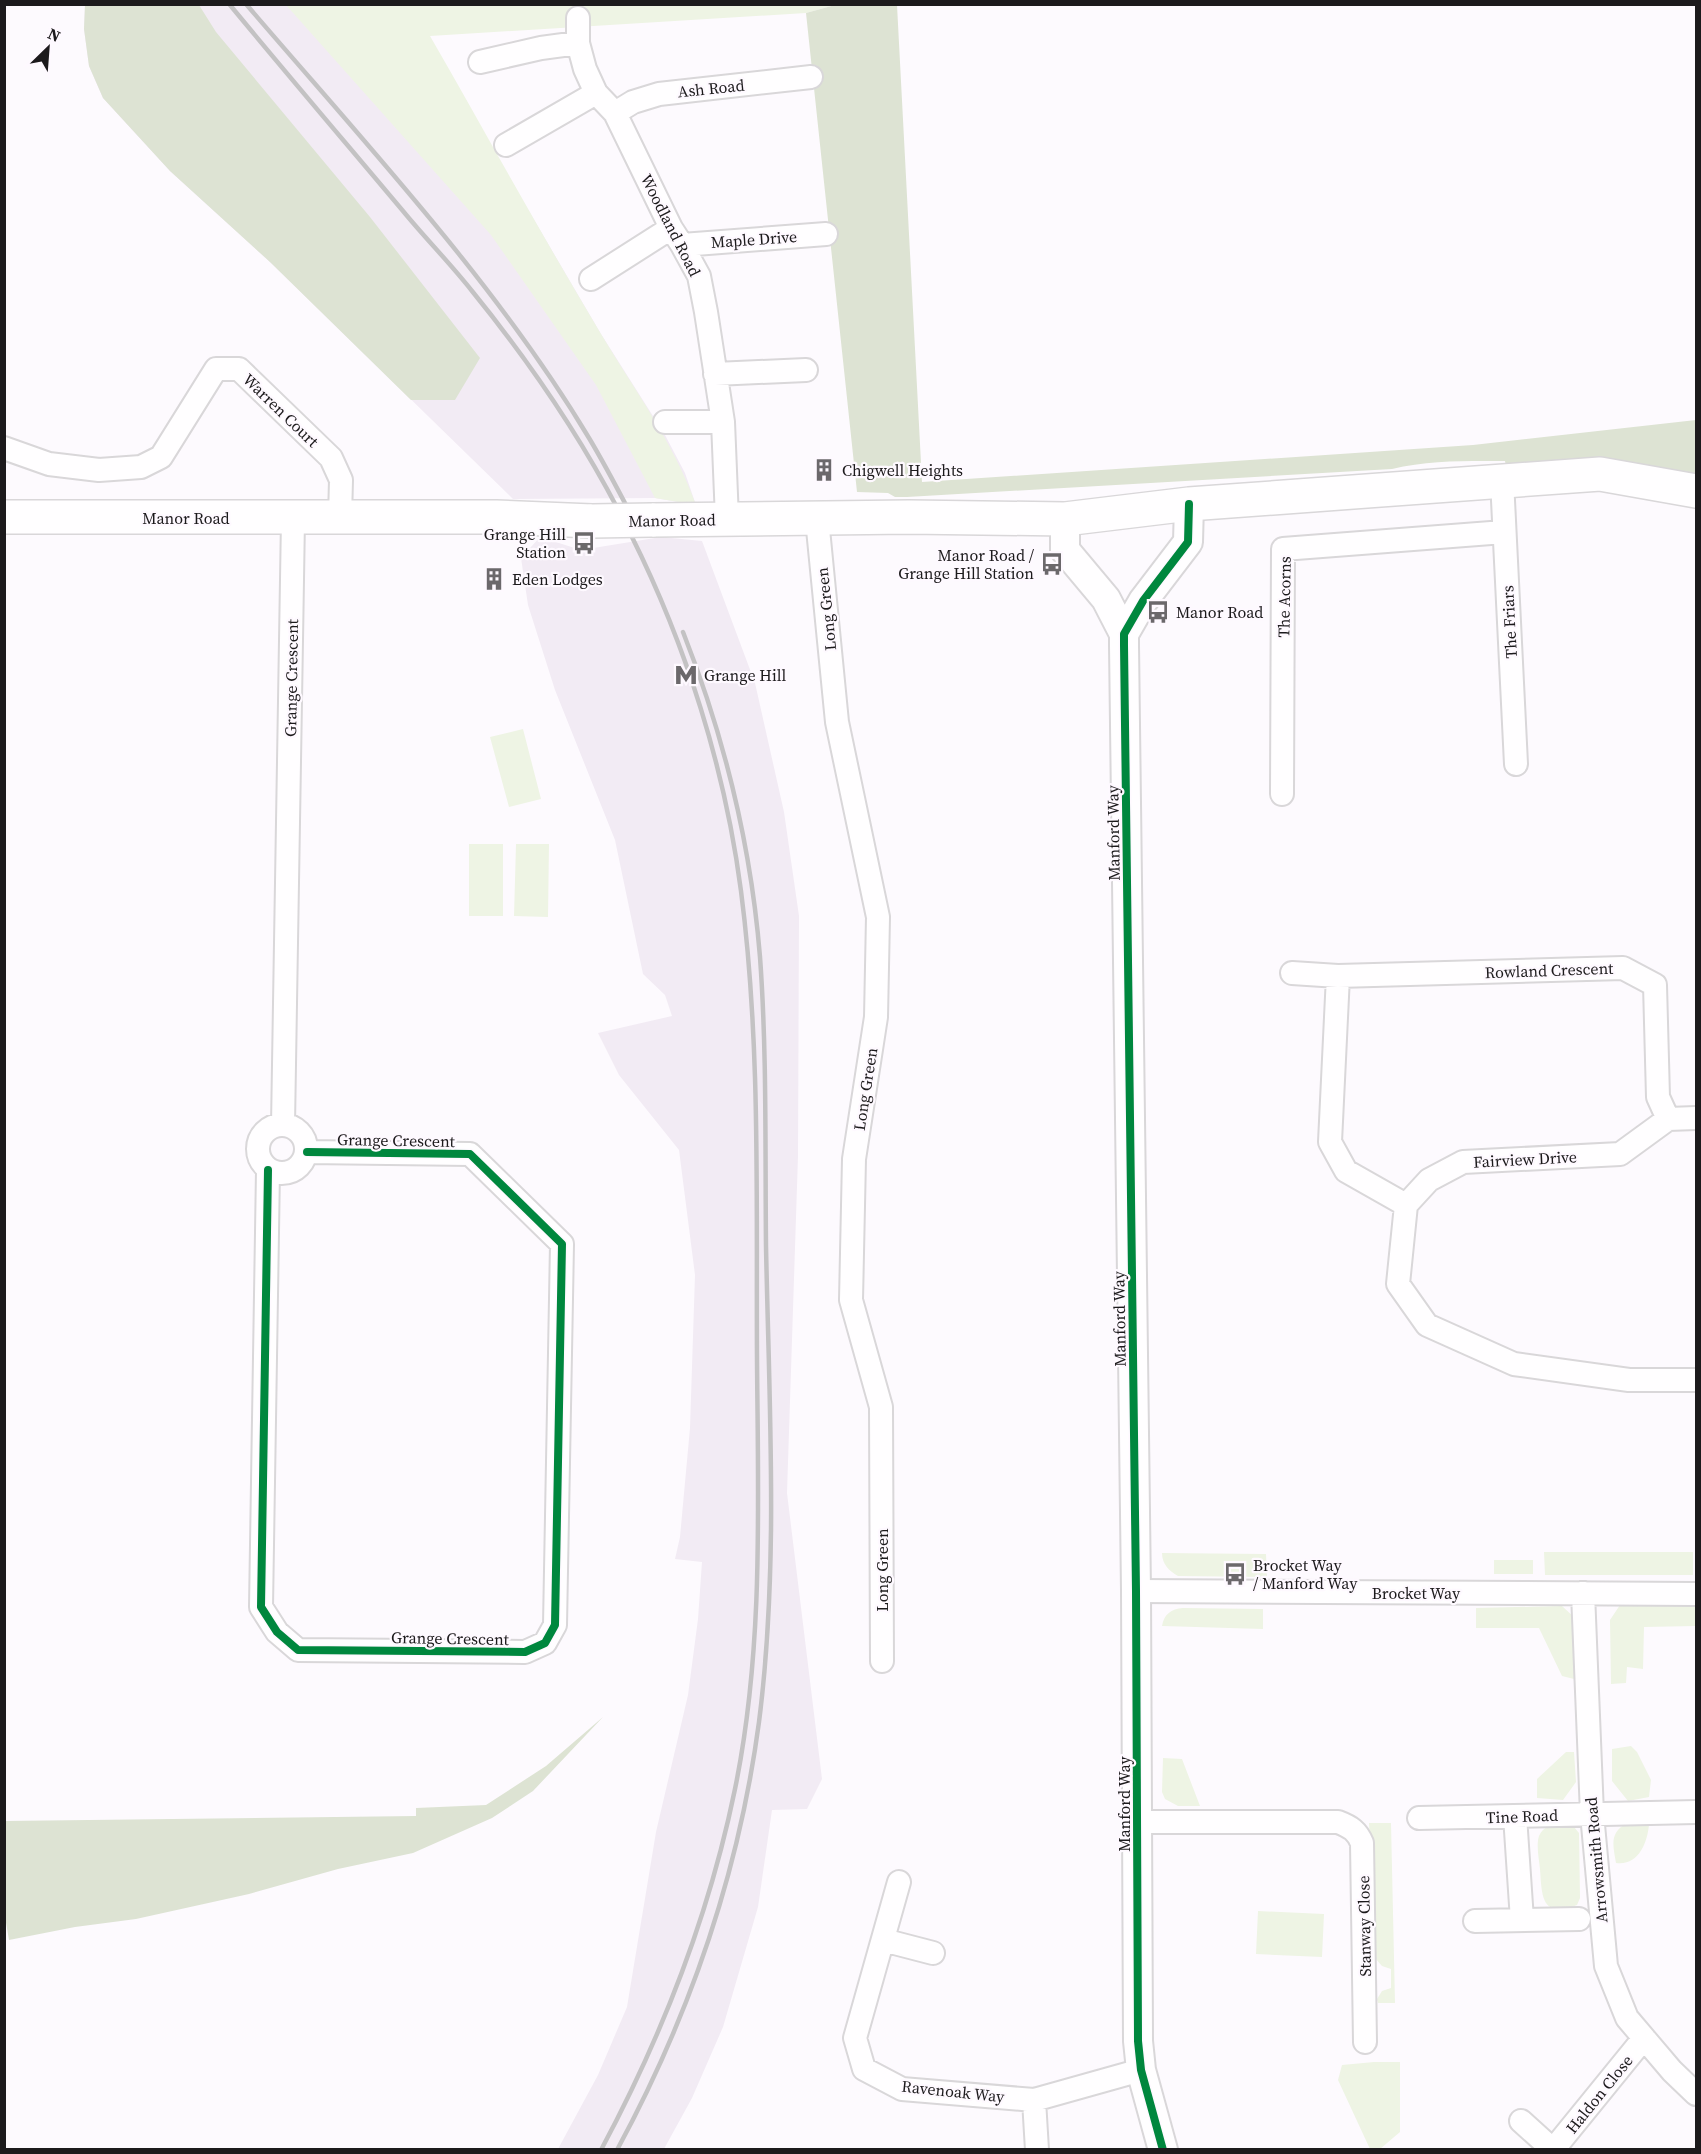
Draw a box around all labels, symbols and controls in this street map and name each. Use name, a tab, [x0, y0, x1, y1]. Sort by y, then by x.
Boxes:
north arrow	[18, 18, 78, 78]
text: N	[44, 22, 65, 47]
street label: Ash Road	[677, 74, 745, 102]
street label: Woodland Road	[636, 170, 706, 280]
street label: Maple Drive	[710, 225, 798, 253]
street label: Warren Court	[238, 368, 324, 452]
building icon: Chigwell Heights	[811, 457, 837, 483]
place label: Chigwell Heights	[842, 459, 963, 481]
street label: Manor Road	[142, 507, 230, 529]
street label: Manor Road	[628, 508, 716, 532]
place label: Grange Hill Station	[484, 523, 566, 563]
bus stop icon: Grange Hill Station	[571, 530, 597, 556]
place label: Manor Road / Grange Hill Station	[898, 544, 1035, 584]
bus stop icon: Manor Road / Grange Hill Station	[1039, 551, 1065, 577]
street label: The Acorns	[1272, 556, 1296, 638]
building icon: Eden Lodges	[481, 566, 507, 592]
street label: Long Green	[811, 566, 841, 652]
place label: Eden Lodges	[512, 568, 603, 590]
street label: The Friars	[1496, 585, 1522, 659]
bus stop icon: Manor Road	[1145, 599, 1171, 625]
place label: Manor Road	[1176, 601, 1263, 623]
street label: Grange Crescent	[279, 618, 303, 737]
metro station icon: Grange Hill	[673, 662, 699, 688]
place label: Grange Hill	[704, 664, 786, 686]
street label: Manford Way	[1101, 784, 1125, 881]
street label: Rowland Crescent	[1484, 957, 1614, 983]
street label: Long Green	[848, 1046, 882, 1132]
street label: Grange Crescent	[337, 1128, 456, 1152]
street label: Fairview Drive	[1473, 1145, 1577, 1173]
street label: Manford Way	[1107, 1270, 1131, 1367]
street label: Long Green	[871, 1528, 893, 1612]
place label: Brocket Way / Manford Way	[1253, 1554, 1358, 1594]
bus stop icon: Brocket Way / Manford Way	[1222, 1561, 1248, 1587]
street label: Brocket Way	[1372, 1582, 1461, 1604]
street label: Grange Crescent	[391, 1626, 510, 1650]
street label: Manford Way	[1113, 1755, 1135, 1852]
street label: Arrowsmith Road	[1580, 1796, 1612, 1924]
street label: Tine Road	[1485, 1804, 1559, 1828]
street label: Stanway Close	[1352, 1875, 1376, 1977]
street label: Haldon Close	[1560, 2050, 1638, 2138]
street label: Ravenoak Way	[901, 2075, 1006, 2107]

